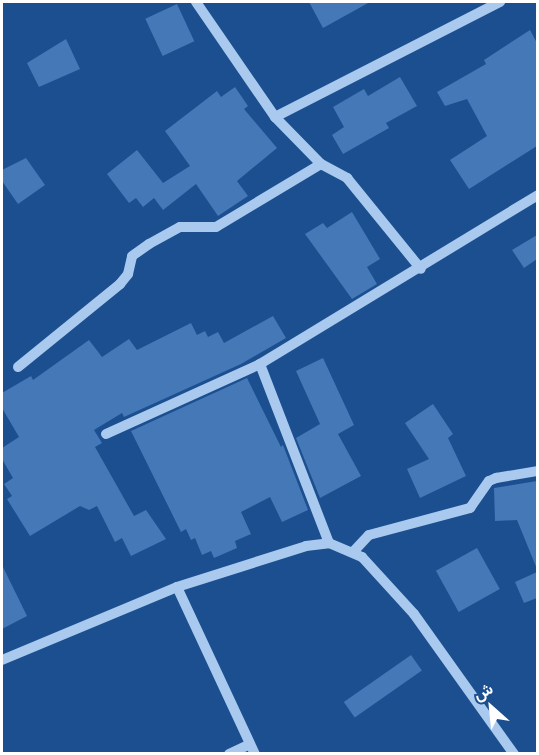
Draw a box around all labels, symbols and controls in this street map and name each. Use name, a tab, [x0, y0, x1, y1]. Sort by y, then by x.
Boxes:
north arrow	[461, 677, 521, 737]
text: ش	[470, 678, 495, 703]

